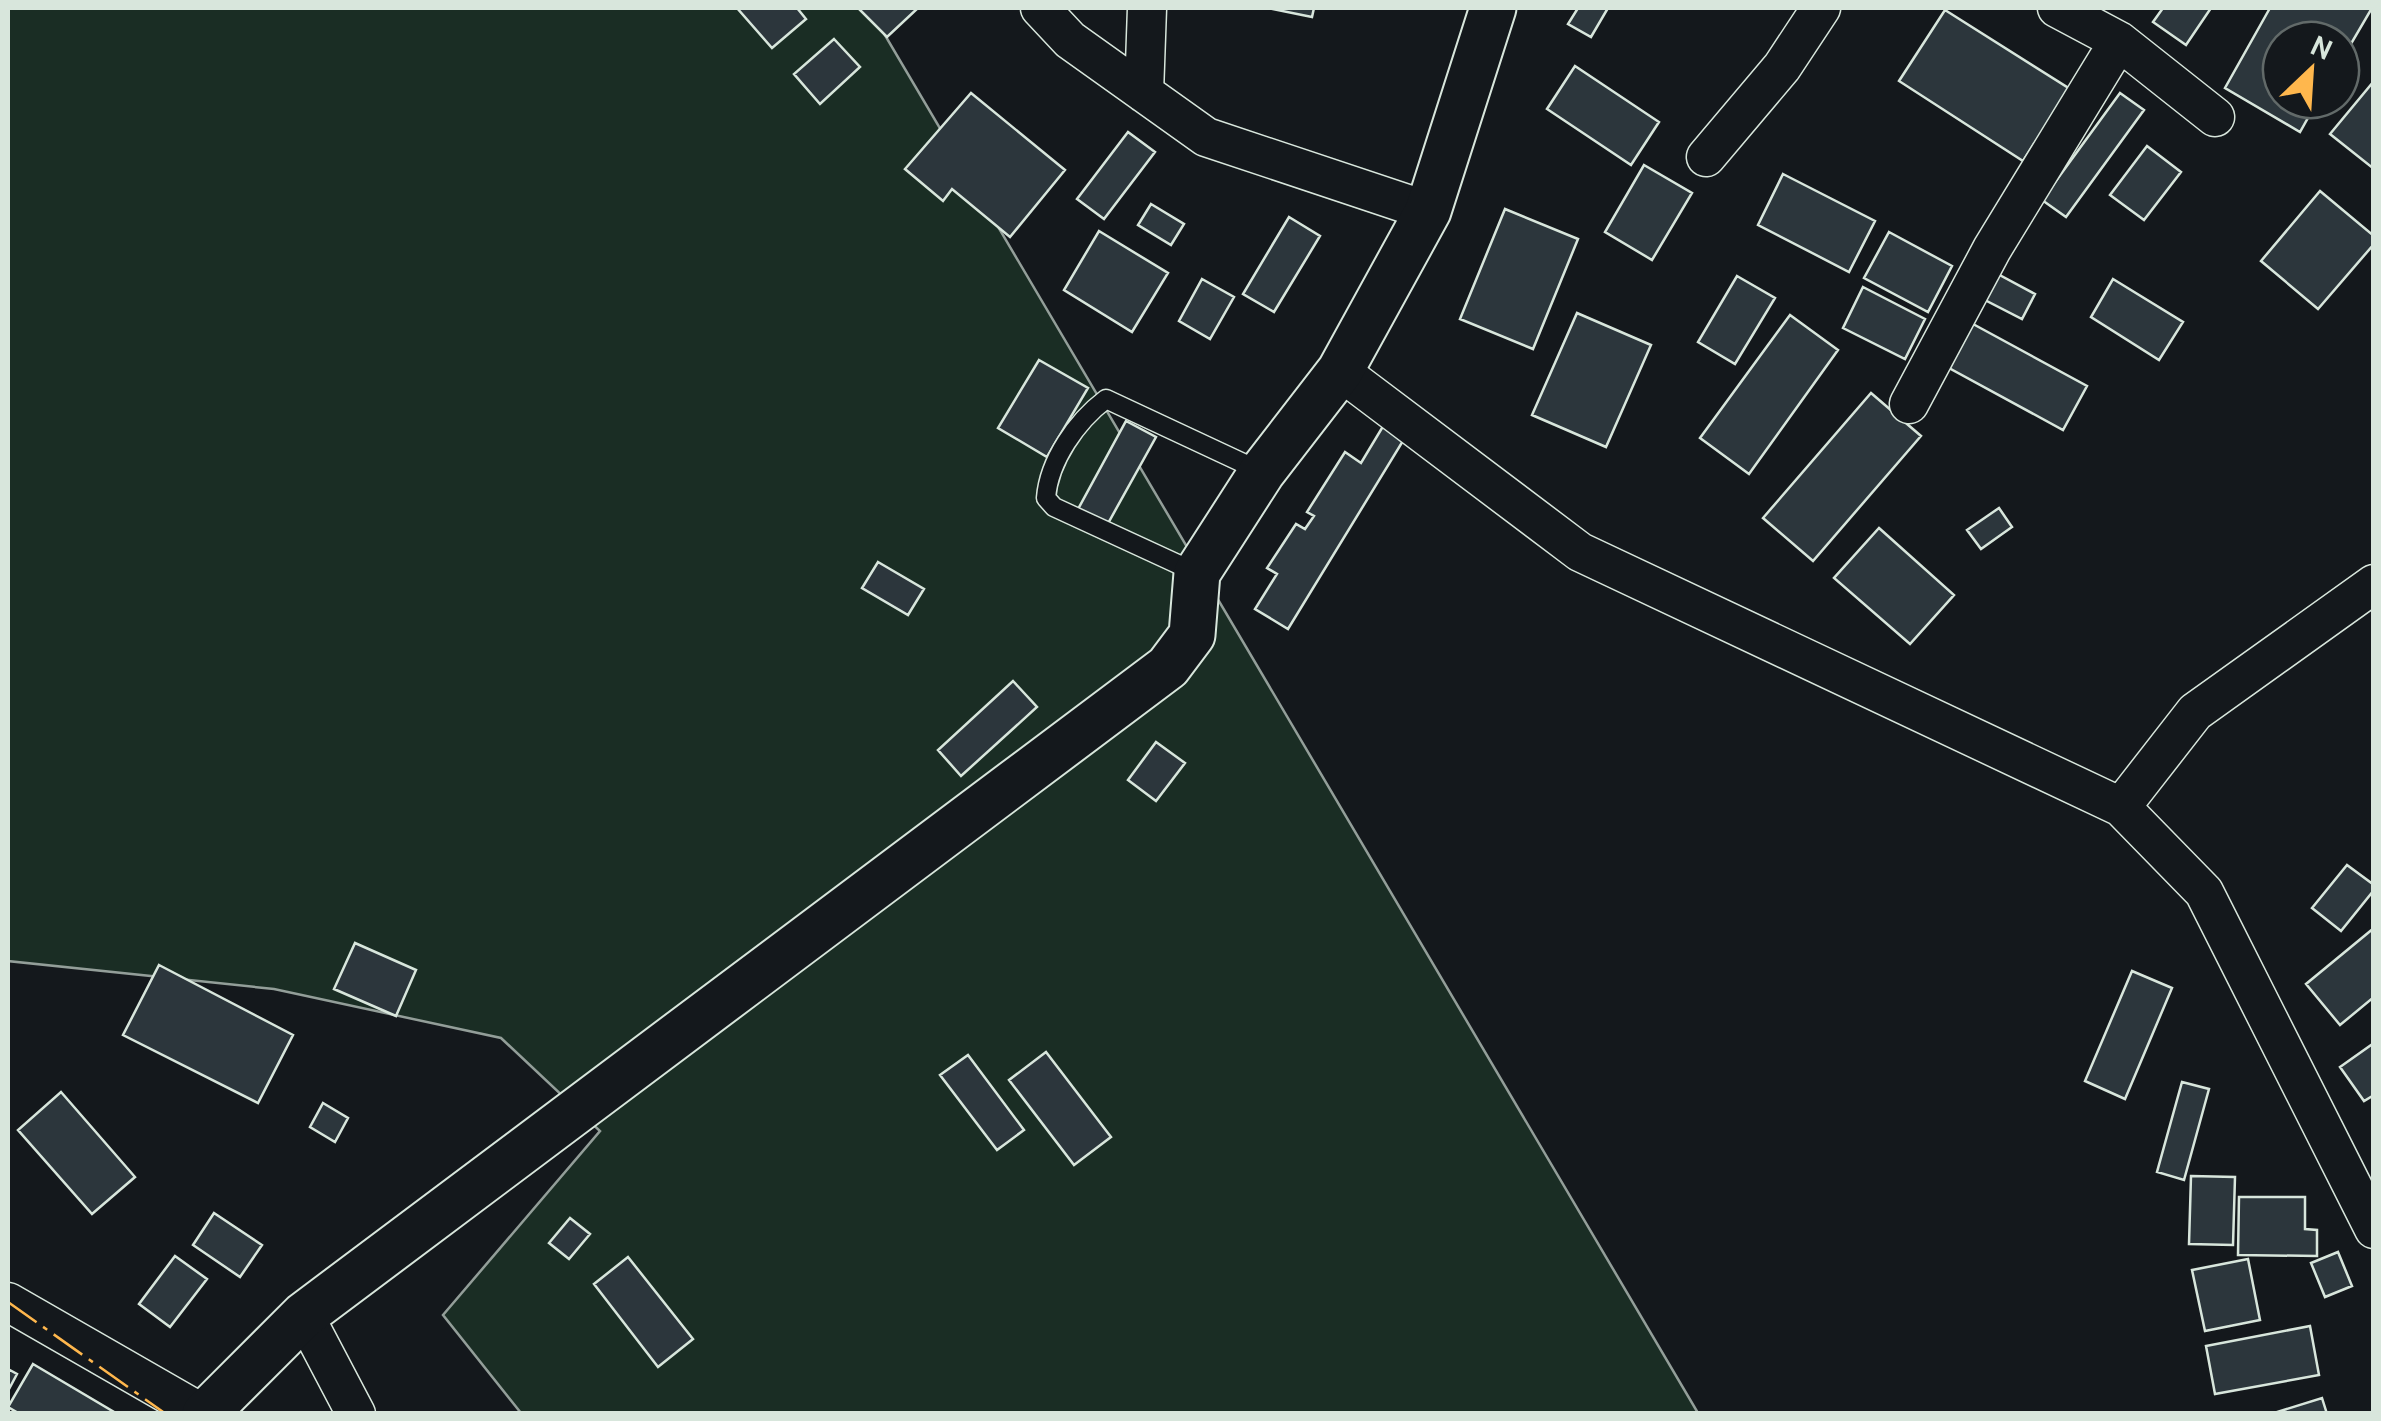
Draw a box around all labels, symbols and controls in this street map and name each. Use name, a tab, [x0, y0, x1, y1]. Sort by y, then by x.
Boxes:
north arrow	[2261, 20, 2361, 120]
text: N	[2305, 28, 2338, 67]

